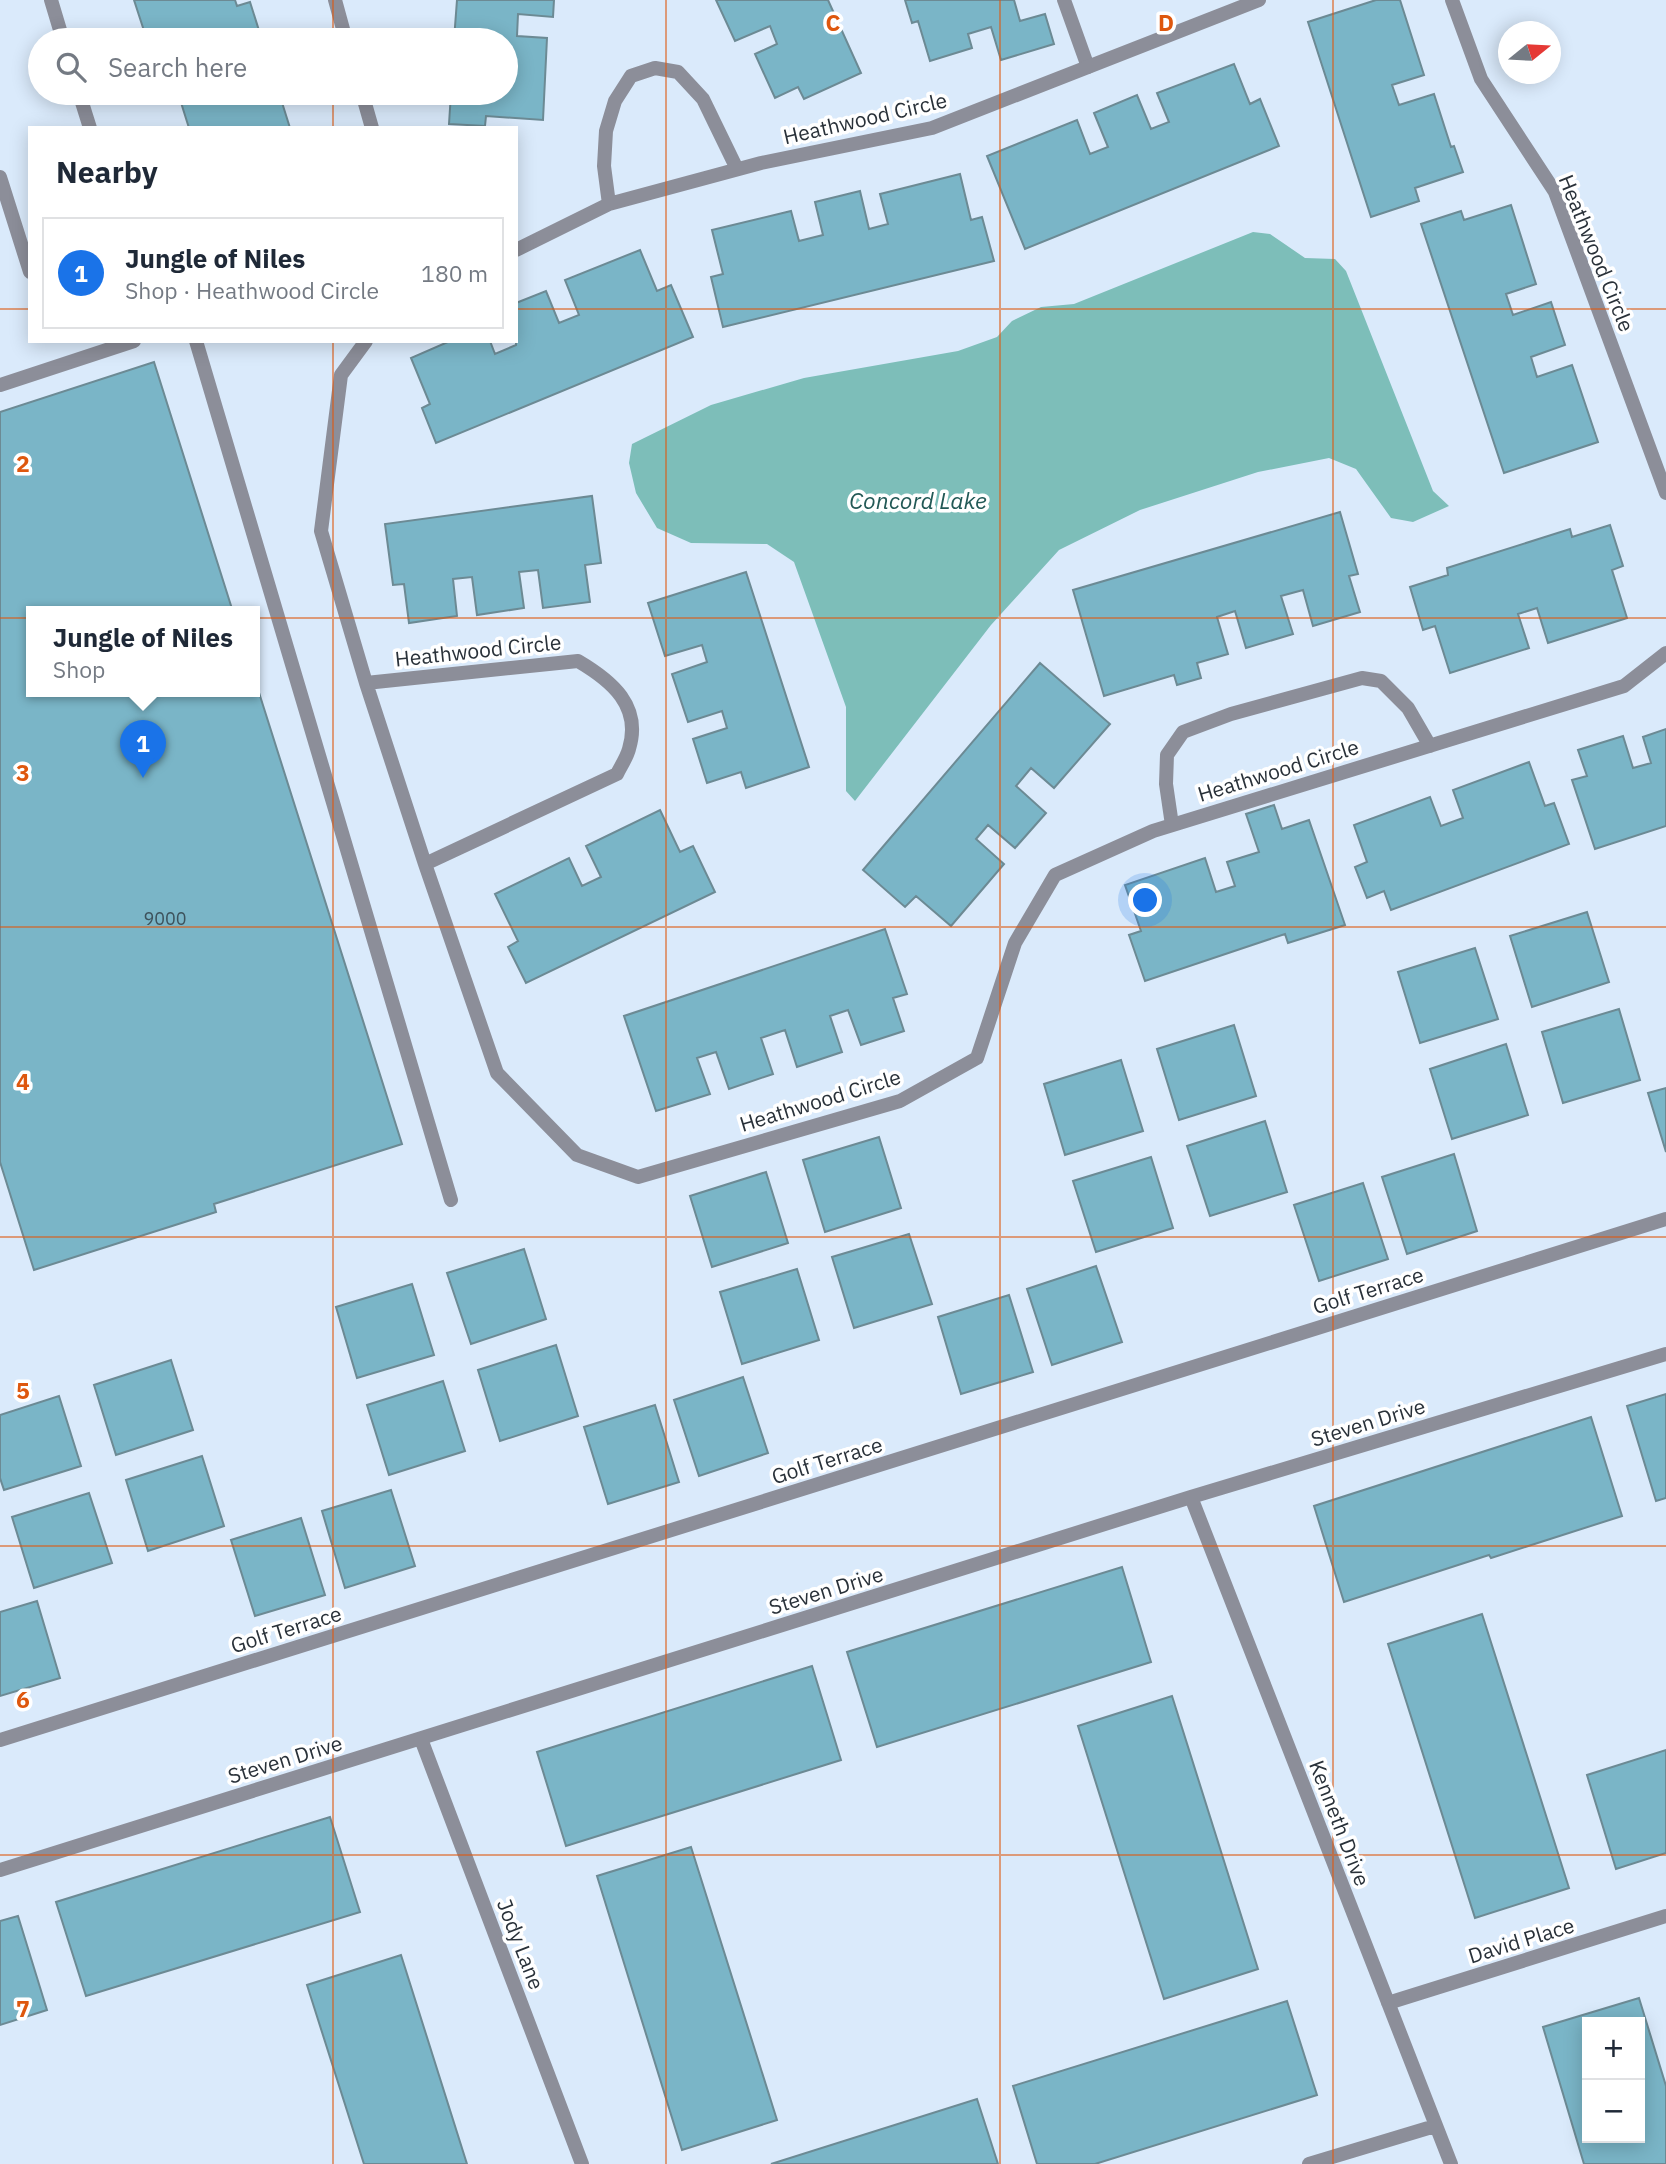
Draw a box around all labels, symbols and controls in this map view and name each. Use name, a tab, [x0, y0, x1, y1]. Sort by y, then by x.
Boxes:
text: C	[826, 7, 841, 37]
text: D	[1158, 7, 1174, 37]
north arrow	[1498, 21, 1561, 84]
search box	[28, 28, 518, 105]
icon: search	[52, 48, 90, 86]
text: Search here	[108, 50, 247, 84]
street label: Heathwood Circle	[780, 86, 950, 150]
text: Nearby	[56, 152, 158, 191]
street label: Heathwood Circle	[1553, 170, 1641, 336]
text: Jungle of Niles	[125, 241, 305, 275]
text: 1	[74, 258, 88, 288]
text: 180 m	[421, 258, 488, 288]
text: Shop · Heathwood Circle	[125, 275, 379, 305]
text: 2	[16, 448, 30, 478]
water label: Concord Lake	[849, 485, 987, 515]
popup	[26, 606, 260, 697]
text: Jungle of Niles	[53, 620, 233, 654]
street label: Heathwood Circle	[393, 627, 563, 673]
text: Shop	[53, 654, 105, 684]
pin: 1	[120, 720, 166, 778]
street label: Heathwood Circle	[1194, 732, 1362, 808]
text: 3	[16, 757, 30, 787]
your location	[1128, 883, 1162, 917]
house number: 9000	[143, 907, 187, 930]
street label: Heathwood Circle	[736, 1062, 904, 1138]
text: 4	[16, 1066, 30, 1096]
street label: Golf Terrace	[1309, 1260, 1427, 1320]
text: 5	[16, 1375, 30, 1405]
street label: Steven Drive	[1307, 1391, 1429, 1453]
street label: Golf Terrace	[768, 1430, 886, 1490]
street label: Steven Drive	[765, 1559, 887, 1621]
street label: Golf Terrace	[227, 1599, 345, 1659]
text: 6	[16, 1684, 30, 1714]
street label: Steven Drive	[224, 1728, 346, 1790]
street label: Kenneth Drive	[1303, 1756, 1377, 1890]
street label: Jody Lane	[491, 1895, 551, 1993]
street label: David Place	[1465, 1911, 1577, 1969]
text: 7	[16, 1993, 30, 2023]
map controls	[1582, 2017, 1645, 2143]
button: +	[1582, 2017, 1645, 2080]
button: −	[1582, 2080, 1645, 2143]

